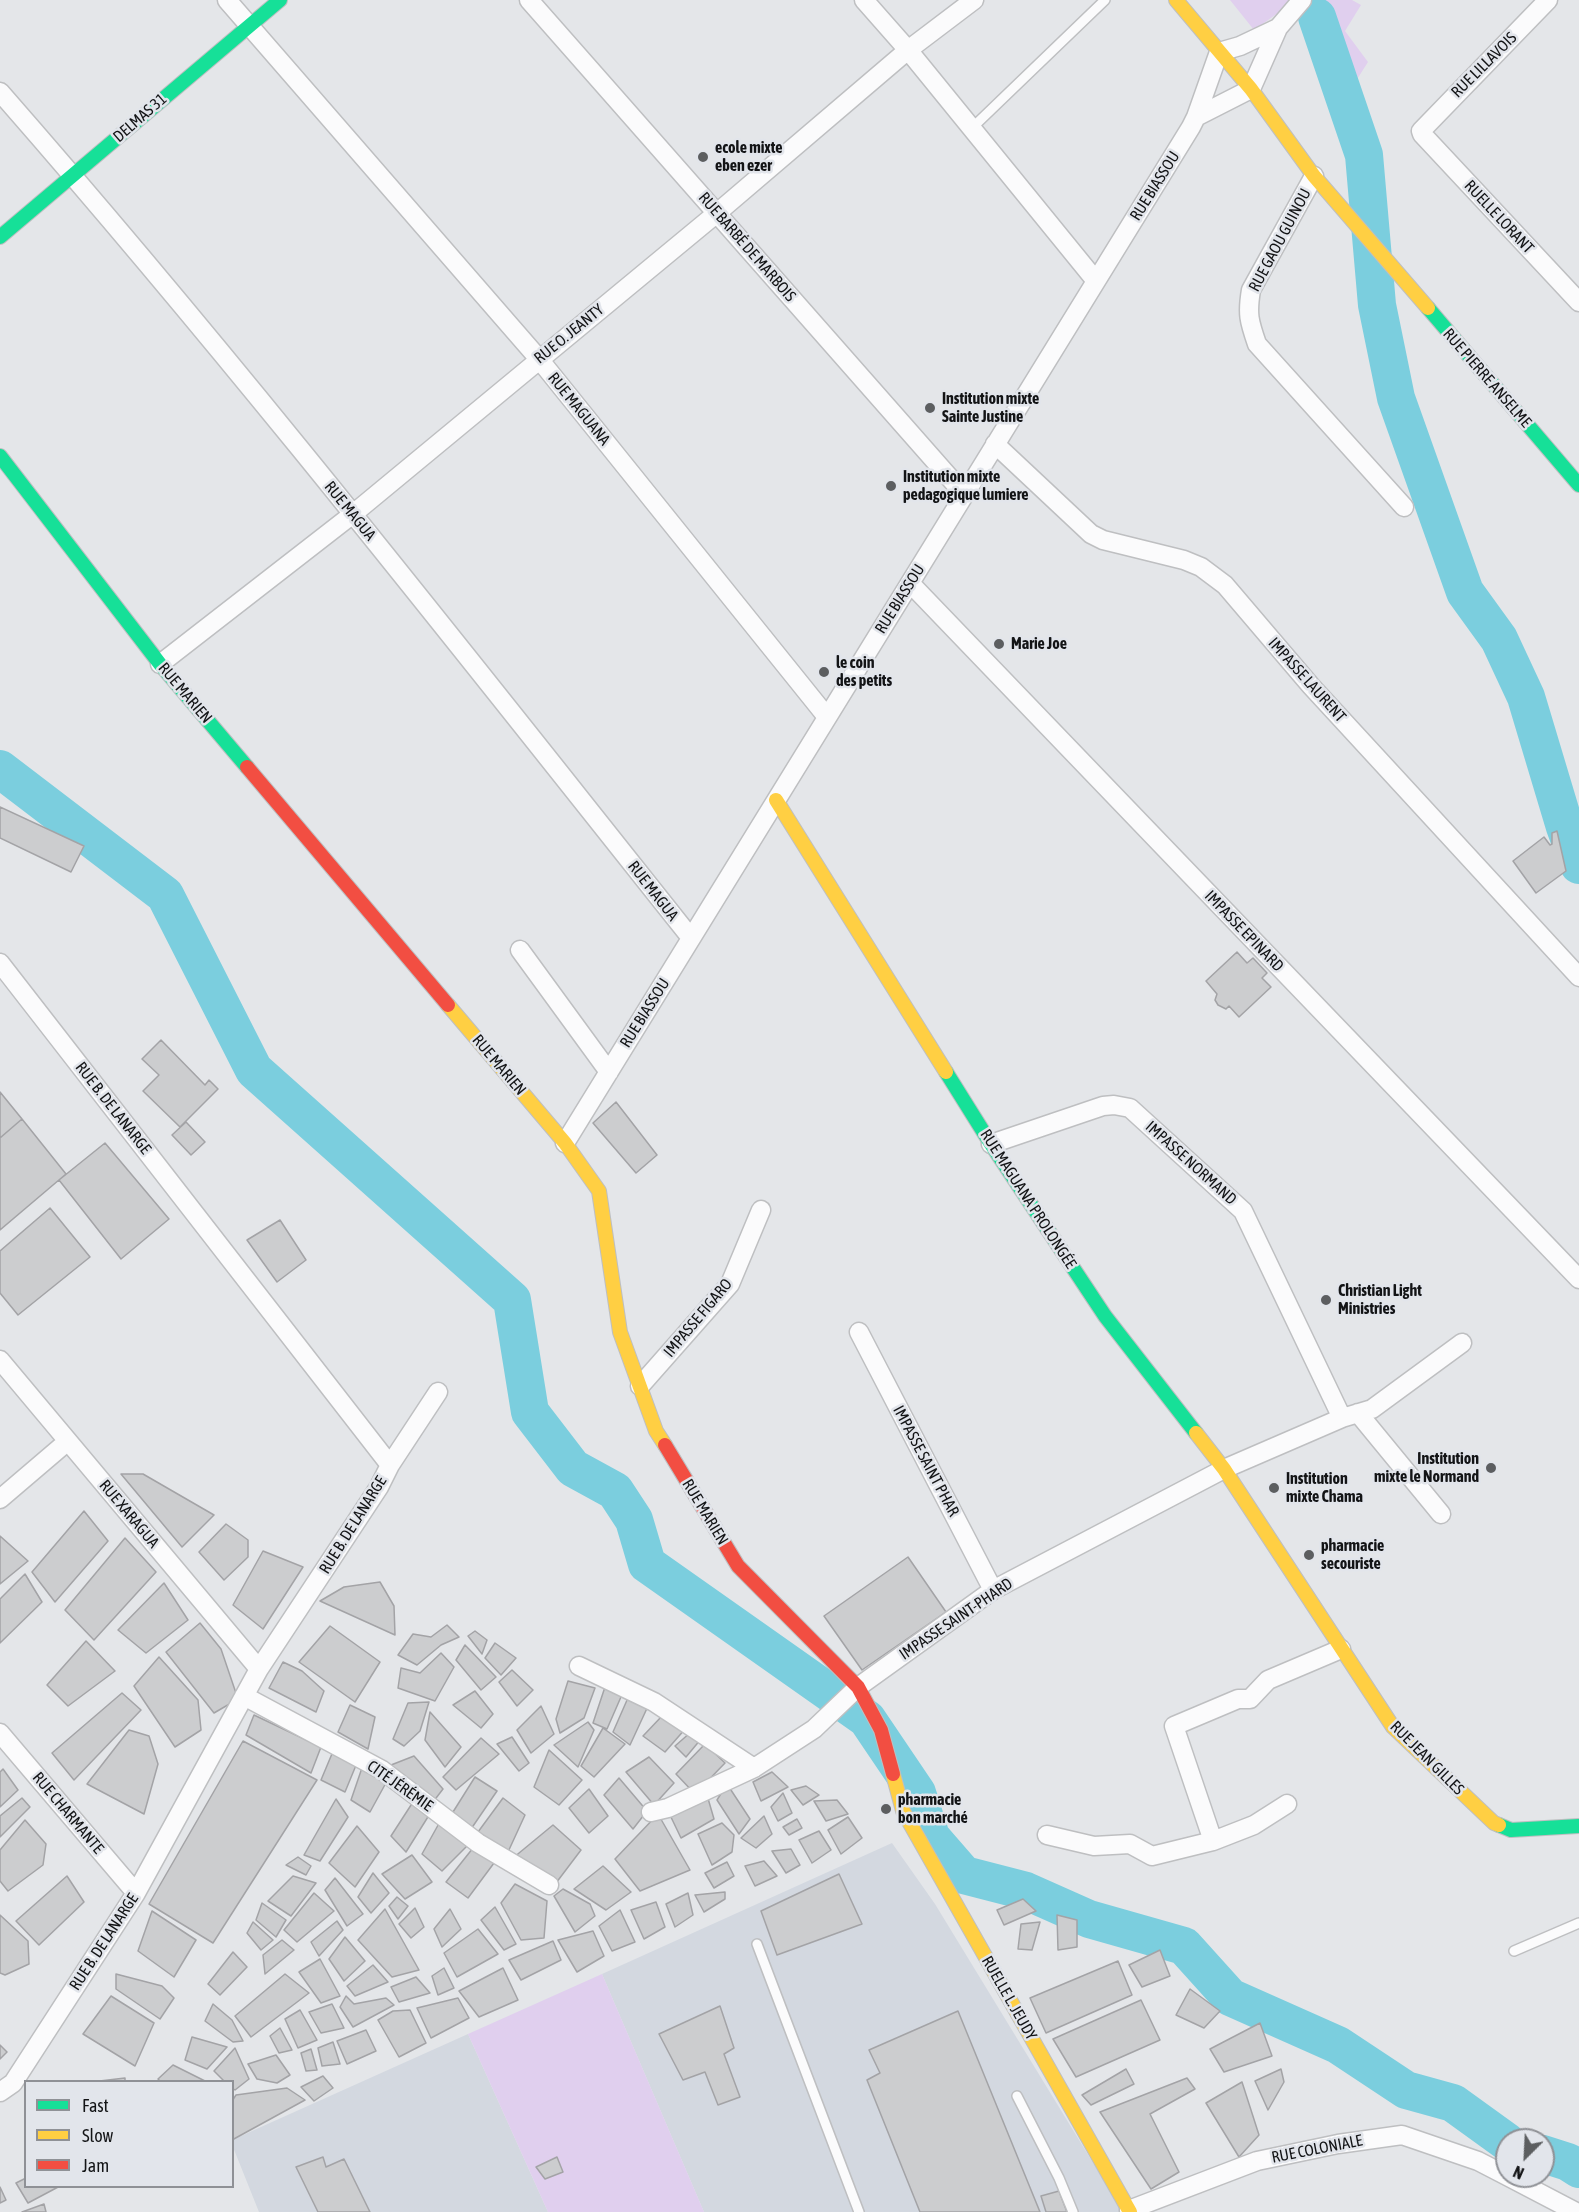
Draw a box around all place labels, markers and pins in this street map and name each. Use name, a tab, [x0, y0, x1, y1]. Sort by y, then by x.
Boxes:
place label: ecole mixte eben ezer	[715, 138, 783, 176]
marker: ecole mixte eben ezer	[696, 150, 710, 164]
place label: Institution mixte Sainte Justine	[942, 389, 1039, 427]
marker: Institution mixte Sainte Justine	[923, 401, 937, 415]
place label: Institution mixte pedagogique lumiere	[903, 467, 1029, 505]
marker: Institution mixte pedagogique lumiere	[884, 479, 898, 493]
place label: Marie Joe	[1011, 634, 1067, 654]
marker: Marie Joe	[992, 637, 1006, 651]
place label: le coin des petits	[836, 653, 892, 691]
marker: le coin des petits	[817, 665, 831, 679]
place label: Christian Light Ministries	[1338, 1281, 1422, 1319]
marker: Christian Light Ministries	[1319, 1293, 1333, 1307]
place label: Institution mixte le Normand	[1374, 1449, 1479, 1487]
marker: Institution mixte le Normand	[1484, 1461, 1498, 1475]
place label: Institution mixte Chama	[1286, 1469, 1363, 1507]
marker: Institution mixte Chama	[1267, 1481, 1281, 1495]
place label: pharmacie secouriste	[1321, 1536, 1384, 1574]
marker: pharmacie secouriste	[1302, 1548, 1316, 1562]
place label: pharmacie bon marché	[898, 1790, 968, 1828]
marker: pharmacie bon marché	[879, 1802, 893, 1816]

